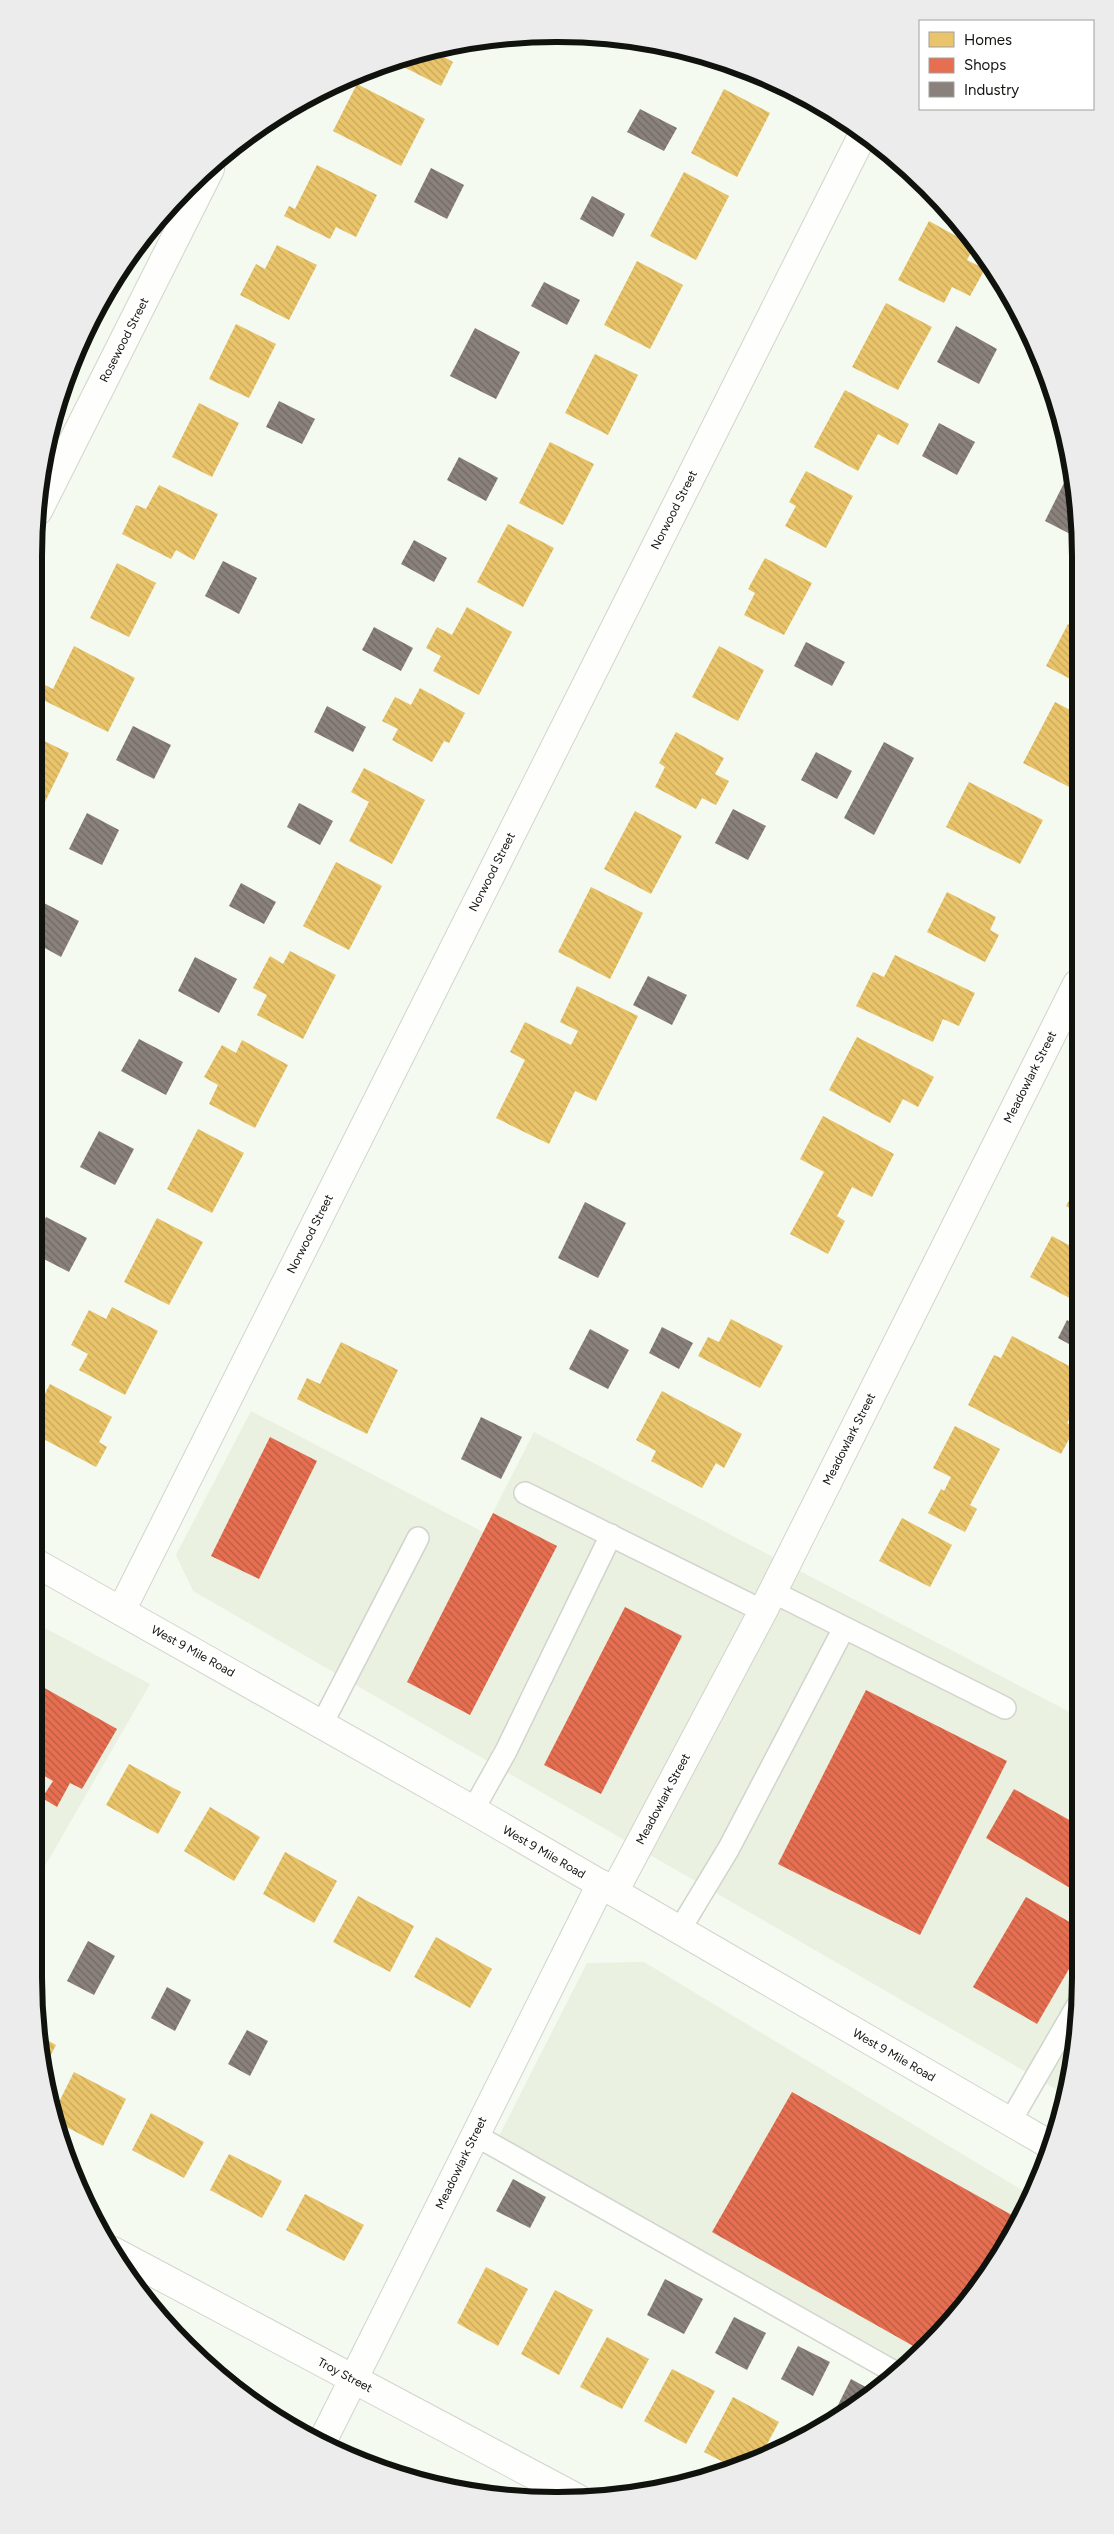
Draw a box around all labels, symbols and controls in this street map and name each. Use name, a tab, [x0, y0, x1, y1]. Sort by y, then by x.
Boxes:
legend	[919, 20, 1094, 110]
text: Homes	[964, 31, 1012, 49]
text: Shops	[964, 56, 1006, 74]
text: Industry	[964, 81, 1019, 99]
street label: Rosewood Street	[97, 295, 152, 385]
street label: Norwood Street	[648, 468, 700, 552]
street label: Norwood Street	[466, 830, 518, 914]
street label: Meadowlark Street	[1001, 1028, 1059, 1125]
street label: Norwood Street	[284, 1192, 336, 1276]
street label: Meadowlark Street	[820, 1390, 878, 1487]
street label: West 9 Mile Road	[149, 1622, 237, 1680]
street label: Meadowlark Street	[633, 1751, 693, 1847]
street label: West 9 Mile Road	[500, 1823, 588, 1881]
street label: West 9 Mile Road	[850, 2026, 938, 2084]
street label: Meadowlark Street	[433, 2114, 490, 2212]
street label: Troy Street	[315, 2355, 375, 2395]

